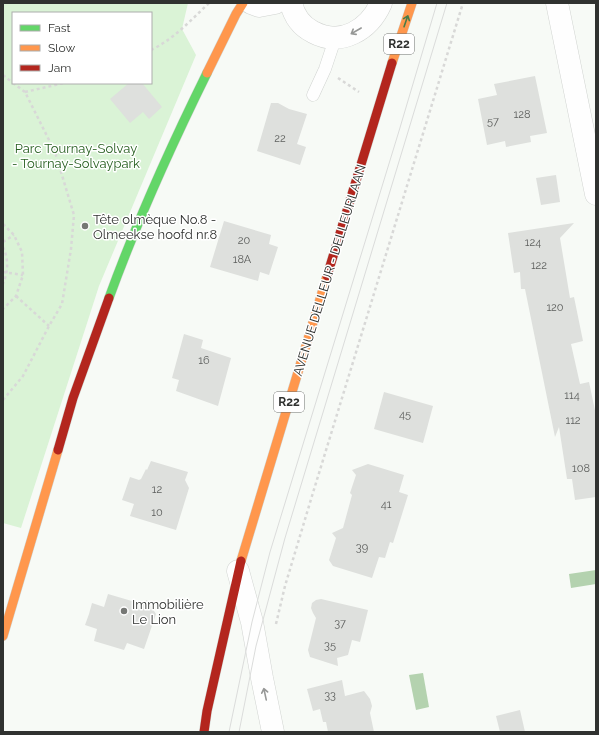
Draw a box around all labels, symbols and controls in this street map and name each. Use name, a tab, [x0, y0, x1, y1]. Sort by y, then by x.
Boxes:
legend	[12, 12, 152, 84]
one-way arrow	[403, 15, 410, 28]
text: Fast	[48, 21, 71, 35]
one-way arrow	[350, 28, 362, 36]
road number: R22	[384, 34, 414, 54]
text: Slow	[48, 41, 75, 55]
text: Jam	[48, 61, 71, 75]
house number: 128	[514, 108, 530, 121]
house number: 57	[487, 115, 499, 128]
house number: 22	[274, 132, 286, 145]
park label: Parc Tournay-Solvay - Tournay-Solvaypark	[12, 141, 140, 171]
street label: AVENUE DELLEUR - DELLEURLAAN	[290, 163, 369, 378]
place label: Tête olmèque No.8 - Olmeekse hoofd nr.8	[93, 212, 217, 242]
marker: Tête olmèque No.8 - Olmeekse hoofd nr.8	[80, 221, 90, 231]
house number: 20	[238, 234, 250, 247]
house number: 124	[525, 236, 541, 249]
house number: 18A	[233, 253, 252, 266]
house number: 122	[531, 259, 547, 272]
house number: 120	[546, 301, 564, 314]
house number: 16	[198, 354, 210, 367]
house number: 114	[564, 389, 580, 402]
road number: R22	[274, 392, 304, 412]
house number: 45	[399, 408, 411, 421]
house number: 112	[565, 414, 581, 427]
house number: 108	[572, 462, 590, 475]
house number: 12	[152, 483, 162, 496]
house number: 41	[381, 498, 392, 511]
house number: 10	[151, 506, 163, 519]
house number: 39	[356, 541, 368, 554]
place label: Immobilière Le Lion	[132, 597, 204, 627]
marker: Immobilière Le Lion	[119, 606, 129, 616]
house number: 37	[334, 617, 346, 630]
house number: 35	[324, 639, 336, 652]
one-way arrow	[261, 688, 269, 701]
house number: 33	[324, 689, 336, 702]

